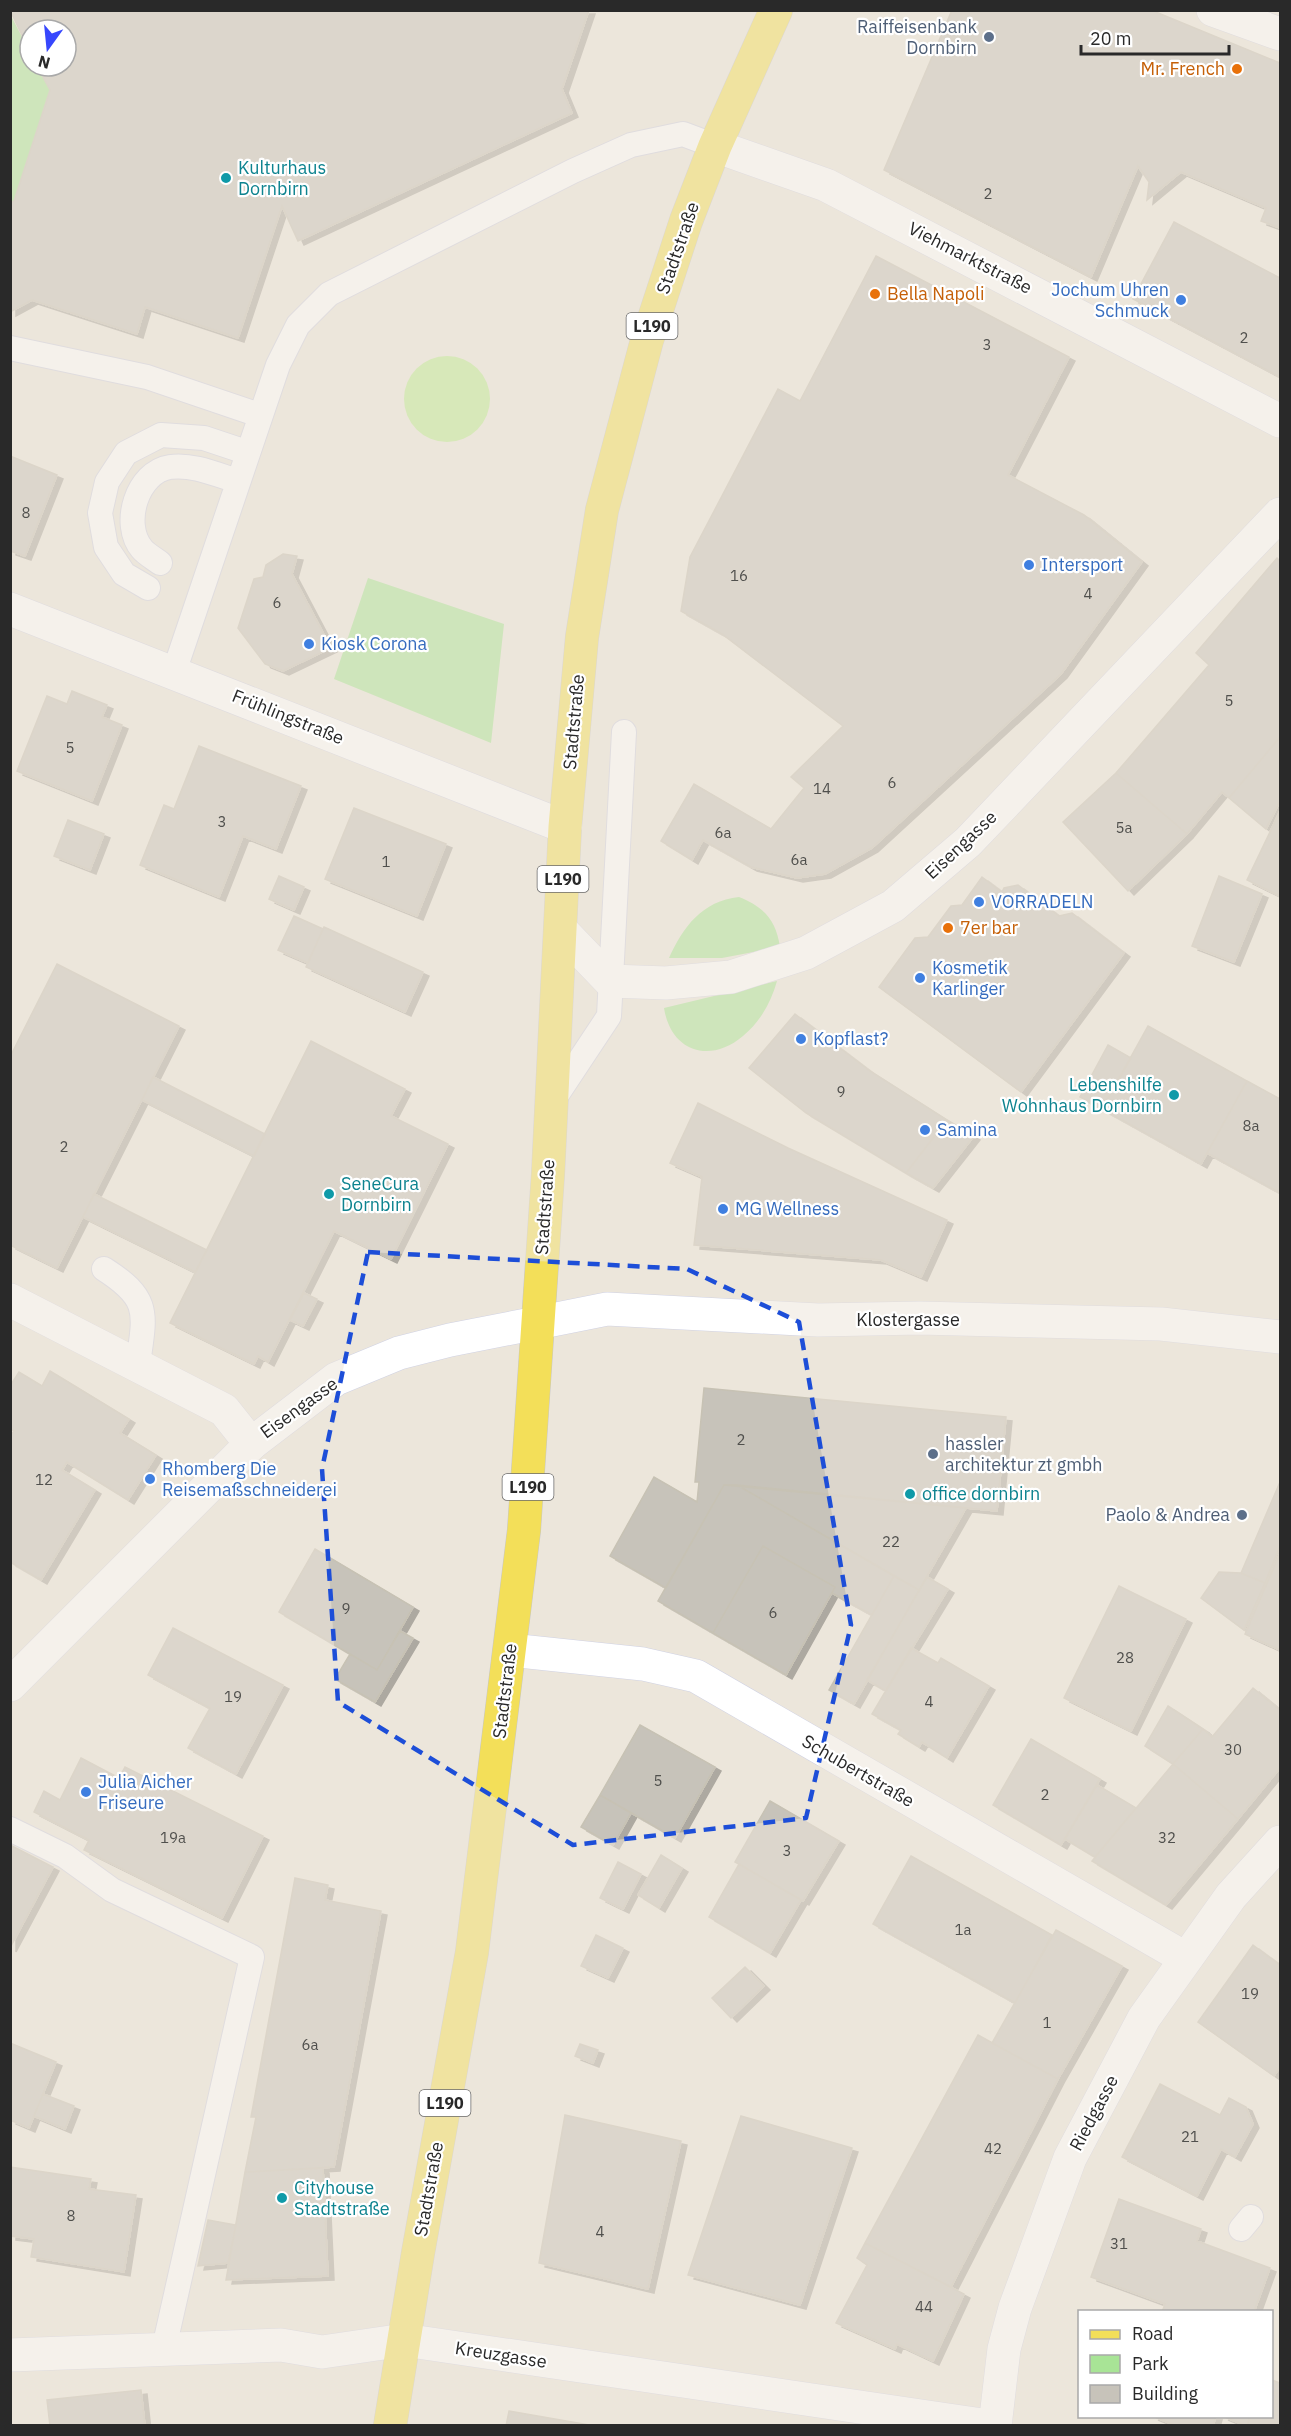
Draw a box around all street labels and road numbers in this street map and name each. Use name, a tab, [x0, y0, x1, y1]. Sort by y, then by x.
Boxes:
street label: Stadtstraße	[651, 199, 704, 297]
street label: Viehmarktstraße	[905, 217, 1036, 299]
road number: L190	[626, 313, 678, 339]
street label: Stadtstraße	[558, 673, 589, 771]
street label: Frühlingstraße	[229, 684, 347, 749]
street label: Eisengasse	[920, 805, 1002, 884]
road number: L190	[538, 866, 588, 892]
street label: Stadtstraße	[530, 1158, 559, 1255]
street label: Klostergasse	[856, 1308, 960, 1331]
street label: Eisengasse	[255, 1372, 342, 1443]
road number: L190	[502, 1474, 554, 1500]
street label: Stadtstraße	[487, 1642, 522, 1740]
street label: Schubertstraße	[798, 1729, 919, 1812]
street label: Riedgasse	[1064, 2071, 1123, 2155]
road number: L190	[420, 2090, 470, 2116]
street label: Stadtstraße	[409, 2140, 448, 2238]
street label: Kreuzgasse	[454, 2336, 549, 2373]

